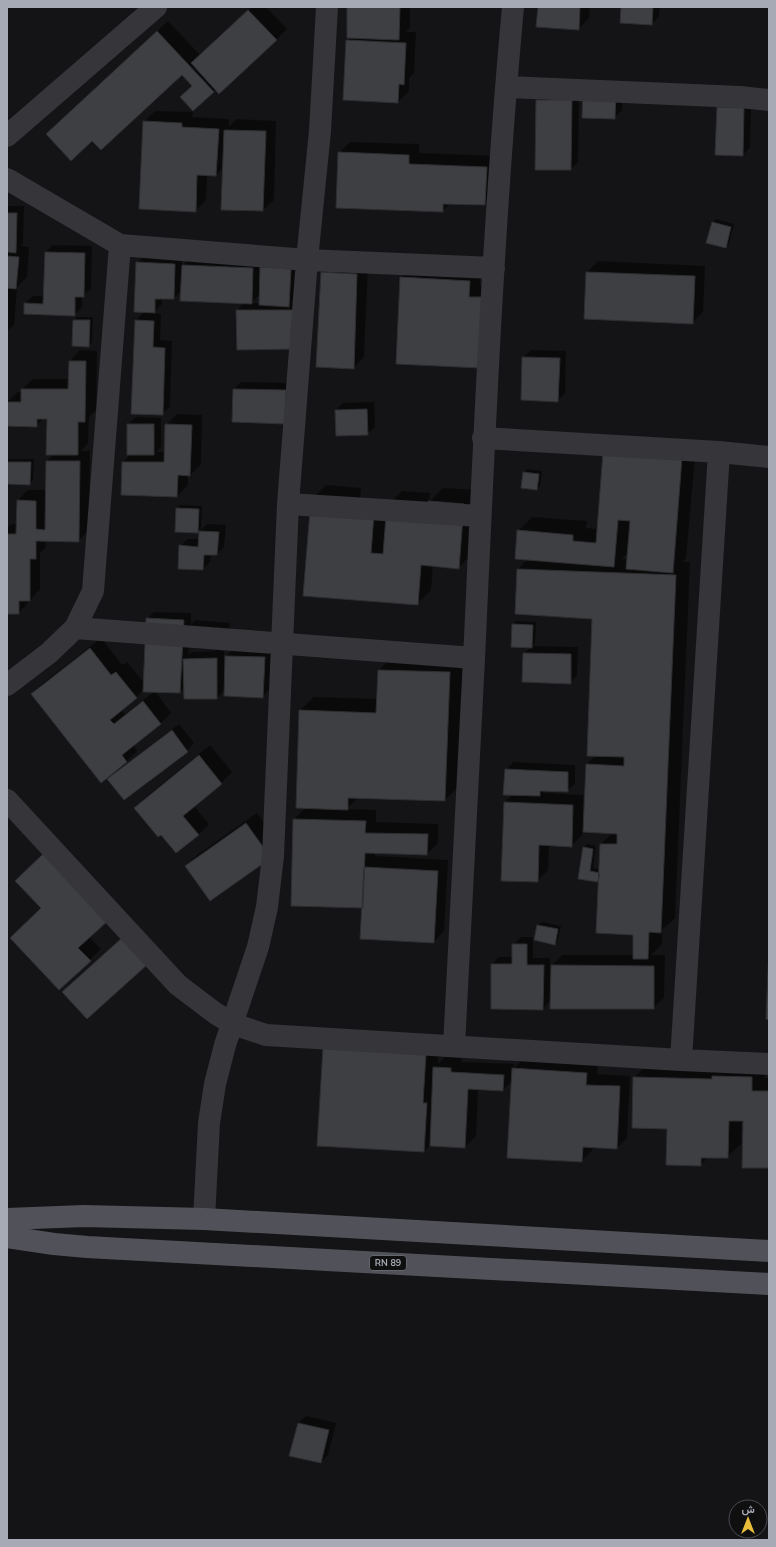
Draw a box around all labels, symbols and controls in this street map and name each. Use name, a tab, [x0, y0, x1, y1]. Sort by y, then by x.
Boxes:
road number: RN 89	[370, 1256, 406, 1270]
north arrow	[728, 1499, 768, 1539]
text: ش	[741, 1502, 755, 1516]

